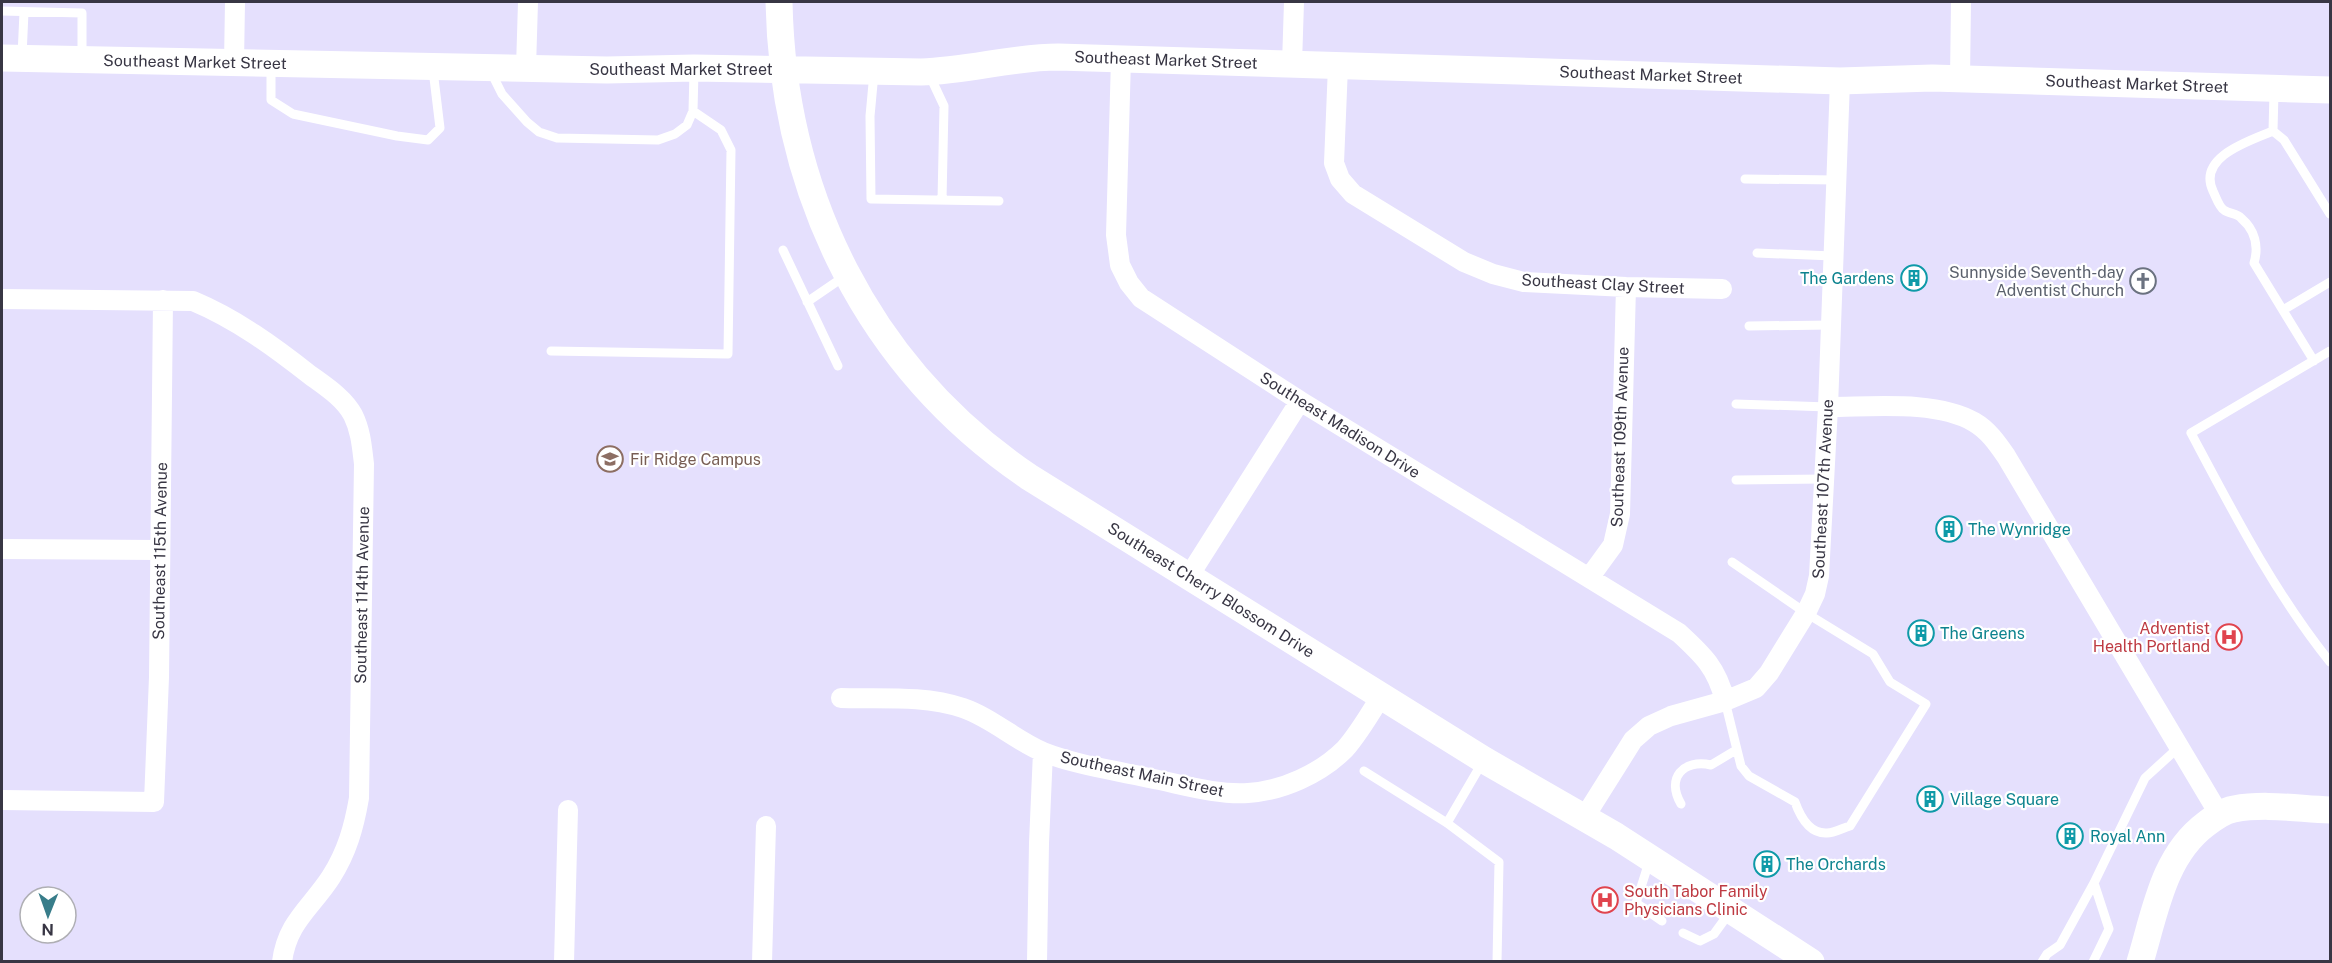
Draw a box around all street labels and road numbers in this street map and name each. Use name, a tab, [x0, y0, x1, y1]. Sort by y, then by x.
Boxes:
street label: Southeast Market Street	[1074, 47, 1258, 73]
street label: Southeast Market Street	[103, 51, 287, 73]
street label: Southeast Market Street	[589, 60, 773, 79]
street label: Southeast Market Street	[1559, 62, 1743, 88]
street label: Southeast Market Street	[2045, 71, 2229, 97]
street label: Southeast Clay Street	[1521, 270, 1685, 298]
street label: Southeast 109th Avenue	[1607, 346, 1633, 528]
street label: Southeast Madison Drive	[1256, 368, 1424, 482]
street label: Southeast 107th Avenue	[1809, 399, 1837, 579]
street label: Southeast 115th Avenue	[149, 462, 171, 640]
street label: Southeast 114th Avenue	[351, 506, 373, 684]
street label: Southeast Cherry Blossom Drive	[1104, 518, 1318, 662]
street label: Southeast Main Street	[1058, 747, 1226, 801]

